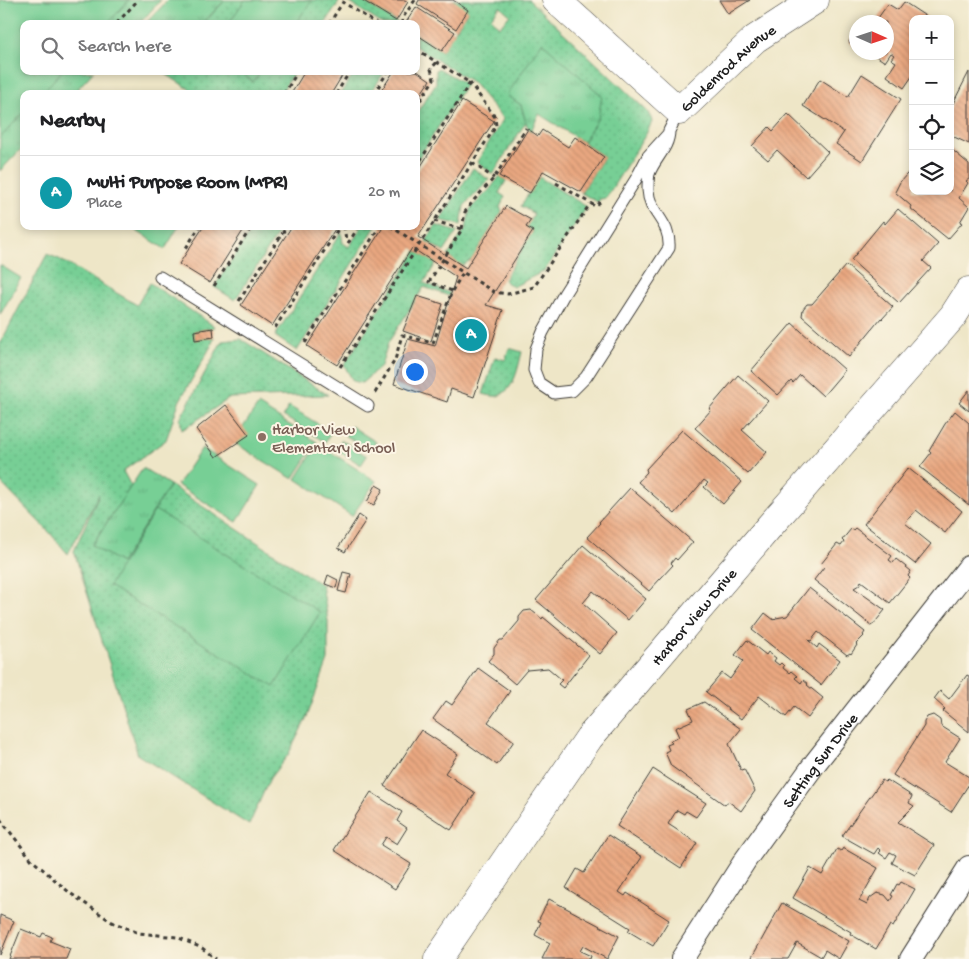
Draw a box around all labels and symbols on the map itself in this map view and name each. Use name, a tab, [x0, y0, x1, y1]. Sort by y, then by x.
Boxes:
north arrow	[849, 15, 894, 60]
street label: Goldenrod Avenue	[678, 22, 781, 118]
pin: A	[455, 316, 487, 354]
your location	[402, 359, 428, 385]
place label: Harbor View Elementary School	[272, 422, 395, 459]
marker: Harbor View Elementary School	[256, 431, 268, 443]
street label: Harbor View Drive	[649, 565, 743, 671]
street label: Setting Sun Drive	[780, 710, 864, 813]

